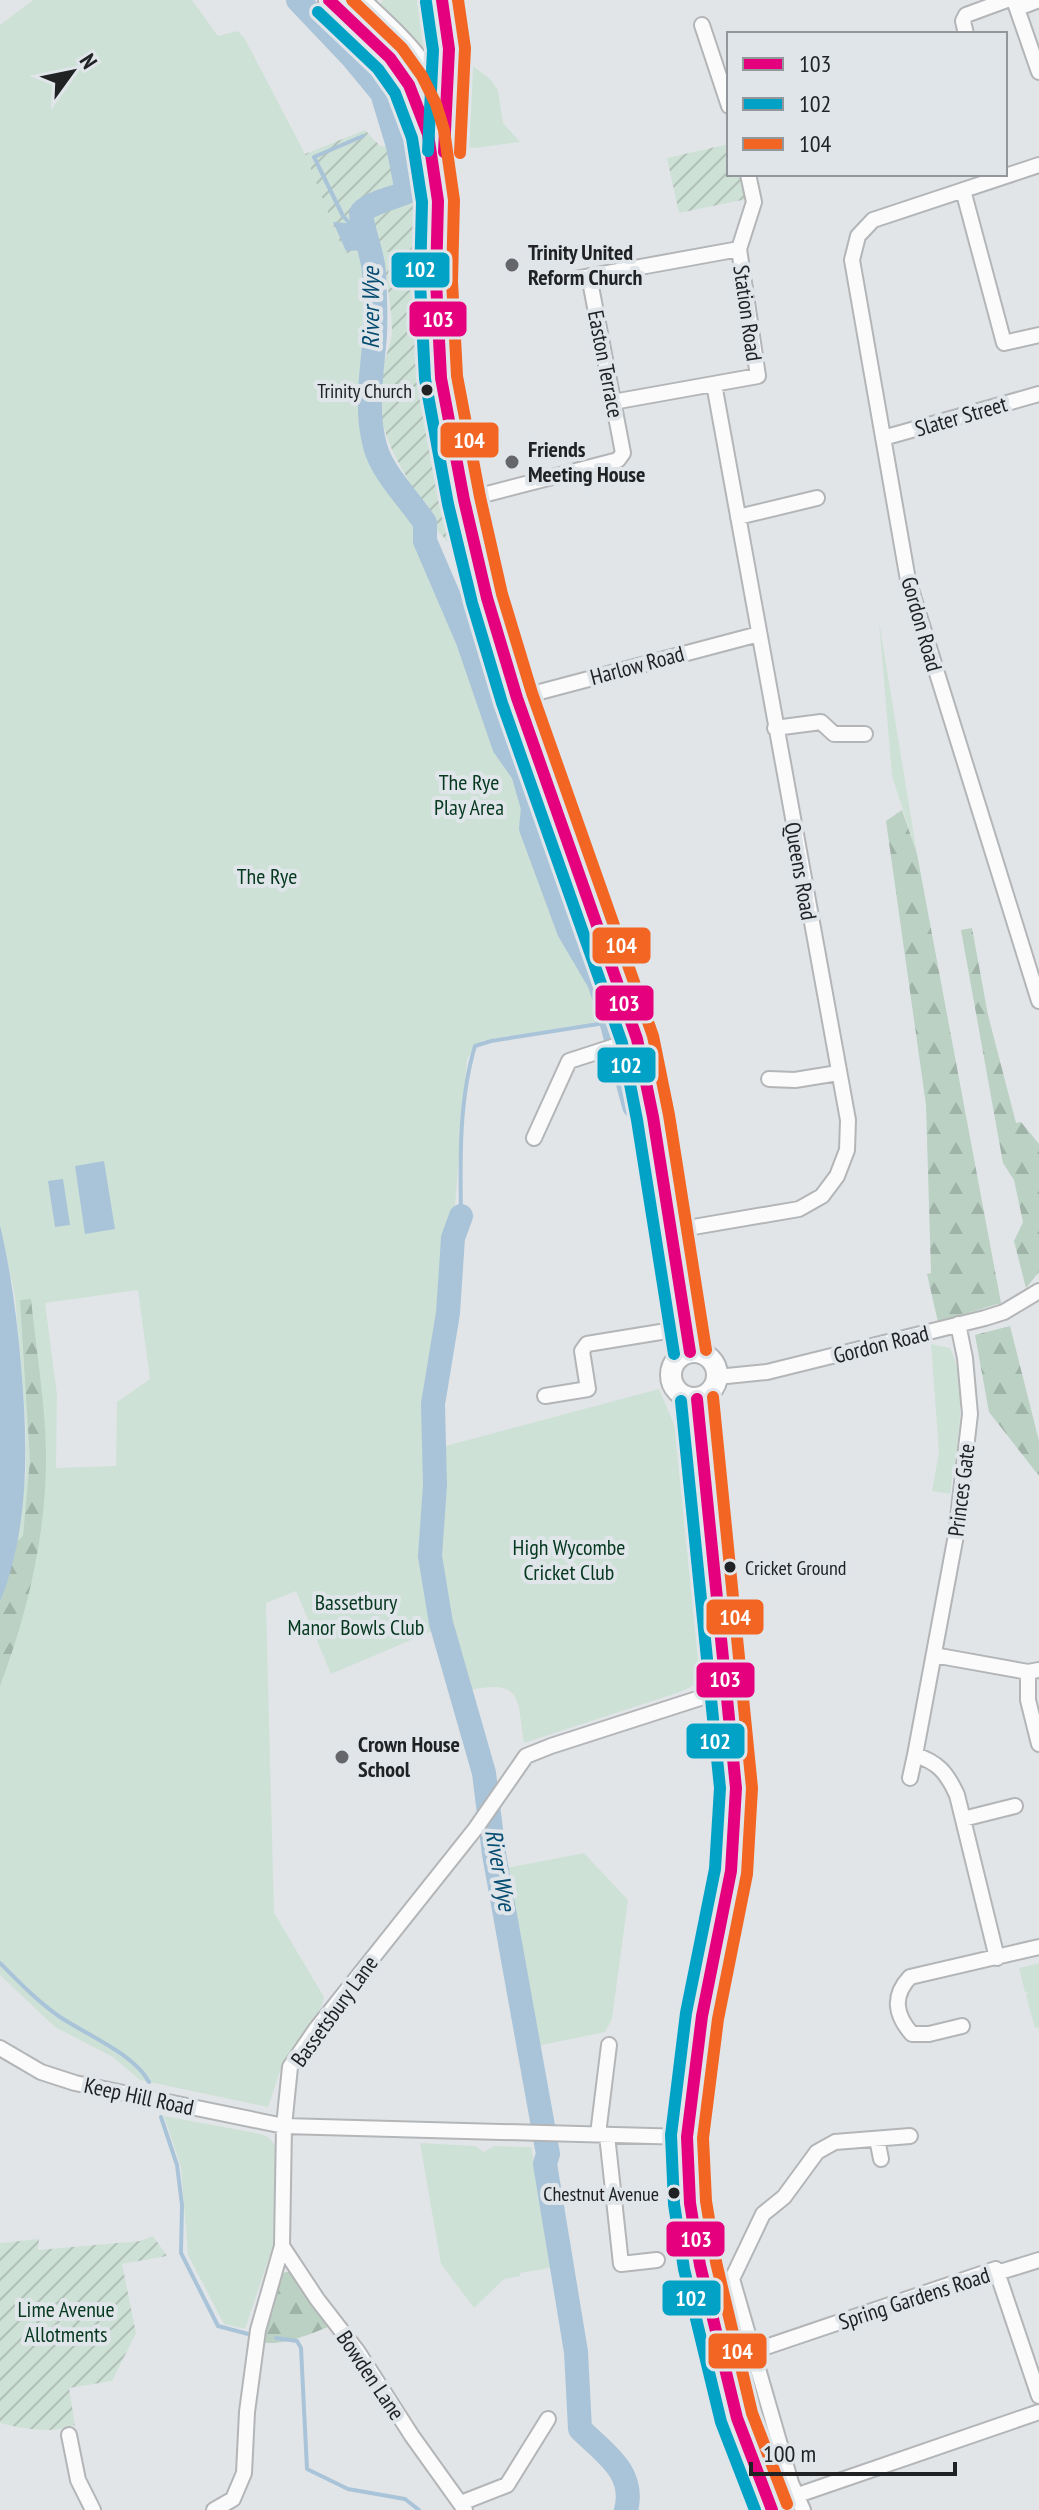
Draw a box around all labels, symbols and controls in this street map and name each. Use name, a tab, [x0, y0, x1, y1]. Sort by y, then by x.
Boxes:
north arrow	[32, 32, 112, 112]
legend	[727, 32, 1007, 176]
text: N	[74, 48, 104, 74]
text: 103	[799, 48, 831, 79]
text: 102	[799, 88, 831, 119]
text: 104	[799, 128, 832, 159]
place label: Trinity United Reform Church	[528, 238, 642, 291]
line badge: 102	[390, 251, 451, 289]
text: 102	[404, 255, 436, 283]
marker: Trinity United Reform Church	[503, 256, 521, 274]
street label: Station Road	[727, 263, 769, 363]
water label: River Wye	[355, 265, 386, 349]
line badge: 103	[408, 300, 468, 338]
text: 103	[422, 305, 454, 333]
street label: Easton Terrace	[582, 308, 630, 420]
place label: Trinity Church	[317, 378, 412, 404]
marker: Trinity Church	[419, 382, 435, 398]
street label: Slater Street	[912, 390, 1010, 442]
line badge: 104	[439, 421, 500, 459]
text: 104	[453, 426, 485, 454]
place label: Friends Meeting House	[528, 435, 645, 488]
marker: Friends Meeting House	[503, 453, 521, 471]
street label: Gordon Road	[895, 573, 949, 675]
street label: Harlow Road	[587, 639, 687, 691]
park label: The Rye Play Area	[434, 768, 504, 821]
street label: Queens Road	[779, 820, 823, 922]
park label: The Rye	[237, 862, 297, 890]
line badge: 104	[591, 926, 652, 965]
text: 104	[605, 931, 637, 959]
line badge: 103	[594, 984, 655, 1022]
text: 103	[608, 989, 640, 1017]
line badge: 102	[596, 1046, 657, 1084]
text: 102	[610, 1051, 642, 1079]
street label: Gordon Road	[830, 1319, 932, 1369]
street label: Princes Gate	[941, 1442, 981, 1538]
park label: High Wycombe Cricket Club	[513, 1533, 625, 1586]
place label: Cricket Ground	[745, 1555, 846, 1581]
marker: Cricket Ground	[722, 1559, 738, 1575]
park label: Bassetbury Manor Bowls Club	[288, 1588, 424, 1641]
line badge: 104	[705, 1598, 765, 1636]
text: 104	[719, 1603, 751, 1631]
line badge: 103	[695, 1661, 756, 1699]
text: 103	[709, 1665, 741, 1693]
line badge: 102	[685, 1722, 746, 1760]
text: 102	[699, 1727, 731, 1755]
place label: Crown House School	[358, 1730, 460, 1783]
marker: Crown House School	[333, 1748, 351, 1766]
water label: River Wye	[478, 1827, 523, 1915]
street label: Bassetsbury Lane	[284, 1950, 384, 2072]
street label: Keep Hill Road	[82, 2071, 196, 2121]
place label: Chestnut Avenue	[543, 2181, 659, 2207]
marker: Chestnut Avenue	[666, 2185, 682, 2201]
line badge: 103	[665, 2220, 726, 2258]
text: 103	[680, 2225, 712, 2253]
street label: Spring Gardens Road	[835, 2260, 993, 2336]
line badge: 102	[661, 2279, 722, 2317]
text: 102	[675, 2284, 707, 2312]
park label: Lime Avenue Allotments	[17, 2295, 115, 2348]
street label: Bowden Lane	[331, 2325, 411, 2425]
line badge: 104	[707, 2332, 768, 2370]
text: 104	[721, 2337, 753, 2365]
scale bar	[751, 2426, 955, 2476]
text: 100 m	[763, 2438, 816, 2469]

